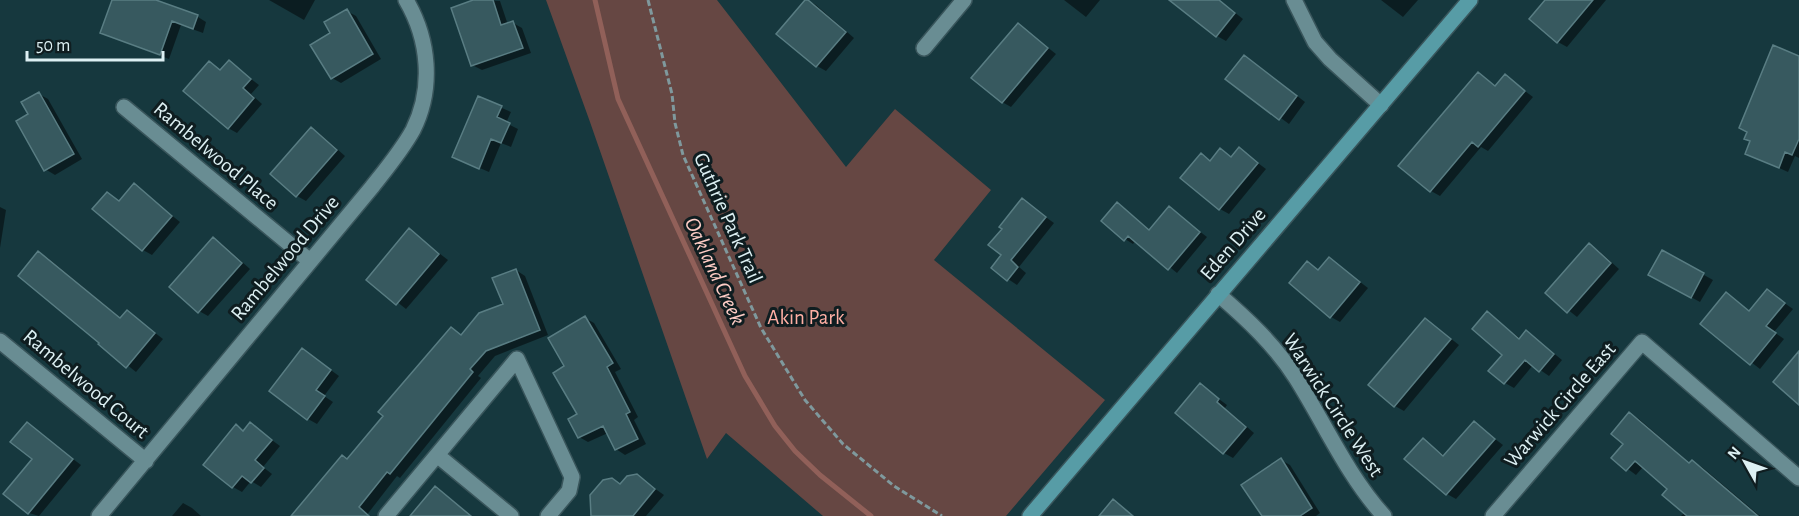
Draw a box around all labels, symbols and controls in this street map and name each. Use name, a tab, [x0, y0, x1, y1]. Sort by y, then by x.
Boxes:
scale bar	[27, 24, 164, 62]
text: 50 m	[36, 37, 70, 55]
street label: Rambelwood Place	[150, 98, 282, 214]
street label: Guthrie Park Trail	[690, 150, 766, 286]
street label: Rambelwood Drive	[227, 192, 343, 324]
street label: Eden Drive	[1196, 204, 1270, 284]
water label: Oakland Creek	[681, 214, 749, 328]
park label: Akin Park	[767, 307, 845, 328]
street label: Rambelwood Court	[19, 326, 153, 443]
street label: Warwick Circle West	[1279, 330, 1387, 480]
street label: Warwick Circle East	[1500, 338, 1620, 471]
north arrow	[1715, 432, 1775, 492]
text: N	[1725, 444, 1744, 462]

